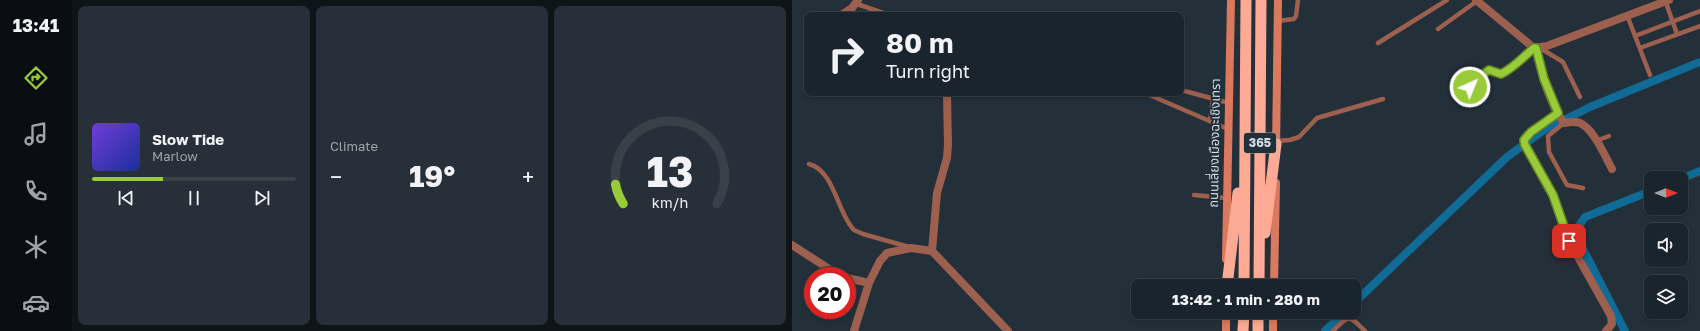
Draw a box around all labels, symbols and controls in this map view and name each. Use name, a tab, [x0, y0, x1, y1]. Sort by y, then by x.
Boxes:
text: 13:41	[13, 14, 59, 36]
text: 80 m	[886, 26, 954, 59]
icon: right	[820, 28, 872, 80]
text: Turn right	[886, 60, 970, 82]
icon: directions	[22, 64, 50, 92]
position arrow	[1449, 66, 1491, 108]
street label: ถนนเลี่ยงเมืองฉะเชิงเทรา	[1204, 78, 1223, 208]
icon: music	[22, 120, 50, 148]
text: Slow Tide	[152, 130, 224, 148]
road number: 365	[1244, 133, 1276, 153]
text: Climate	[330, 138, 378, 154]
text: 13	[647, 145, 693, 195]
text: Marlow	[152, 148, 198, 164]
text: 19°	[409, 158, 455, 194]
text: −	[330, 163, 342, 190]
text: +	[522, 163, 534, 190]
north arrow	[1644, 171, 1688, 215]
map controls	[1644, 171, 1688, 319]
icon: phone	[22, 177, 50, 205]
icon: previous	[115, 187, 137, 209]
icon: pause	[183, 187, 205, 209]
icon: next	[251, 187, 273, 209]
text: km/h	[652, 193, 688, 210]
button: sound	[1644, 223, 1688, 267]
pin	[1552, 224, 1586, 258]
icon: arrive	[1558, 230, 1580, 252]
icon: climate	[22, 233, 50, 261]
speed limit sign: 20	[804, 267, 856, 319]
button: layers	[1644, 275, 1688, 319]
icon: car	[22, 289, 50, 317]
text: 13:42 · 1 min · 280 m	[1172, 290, 1320, 308]

